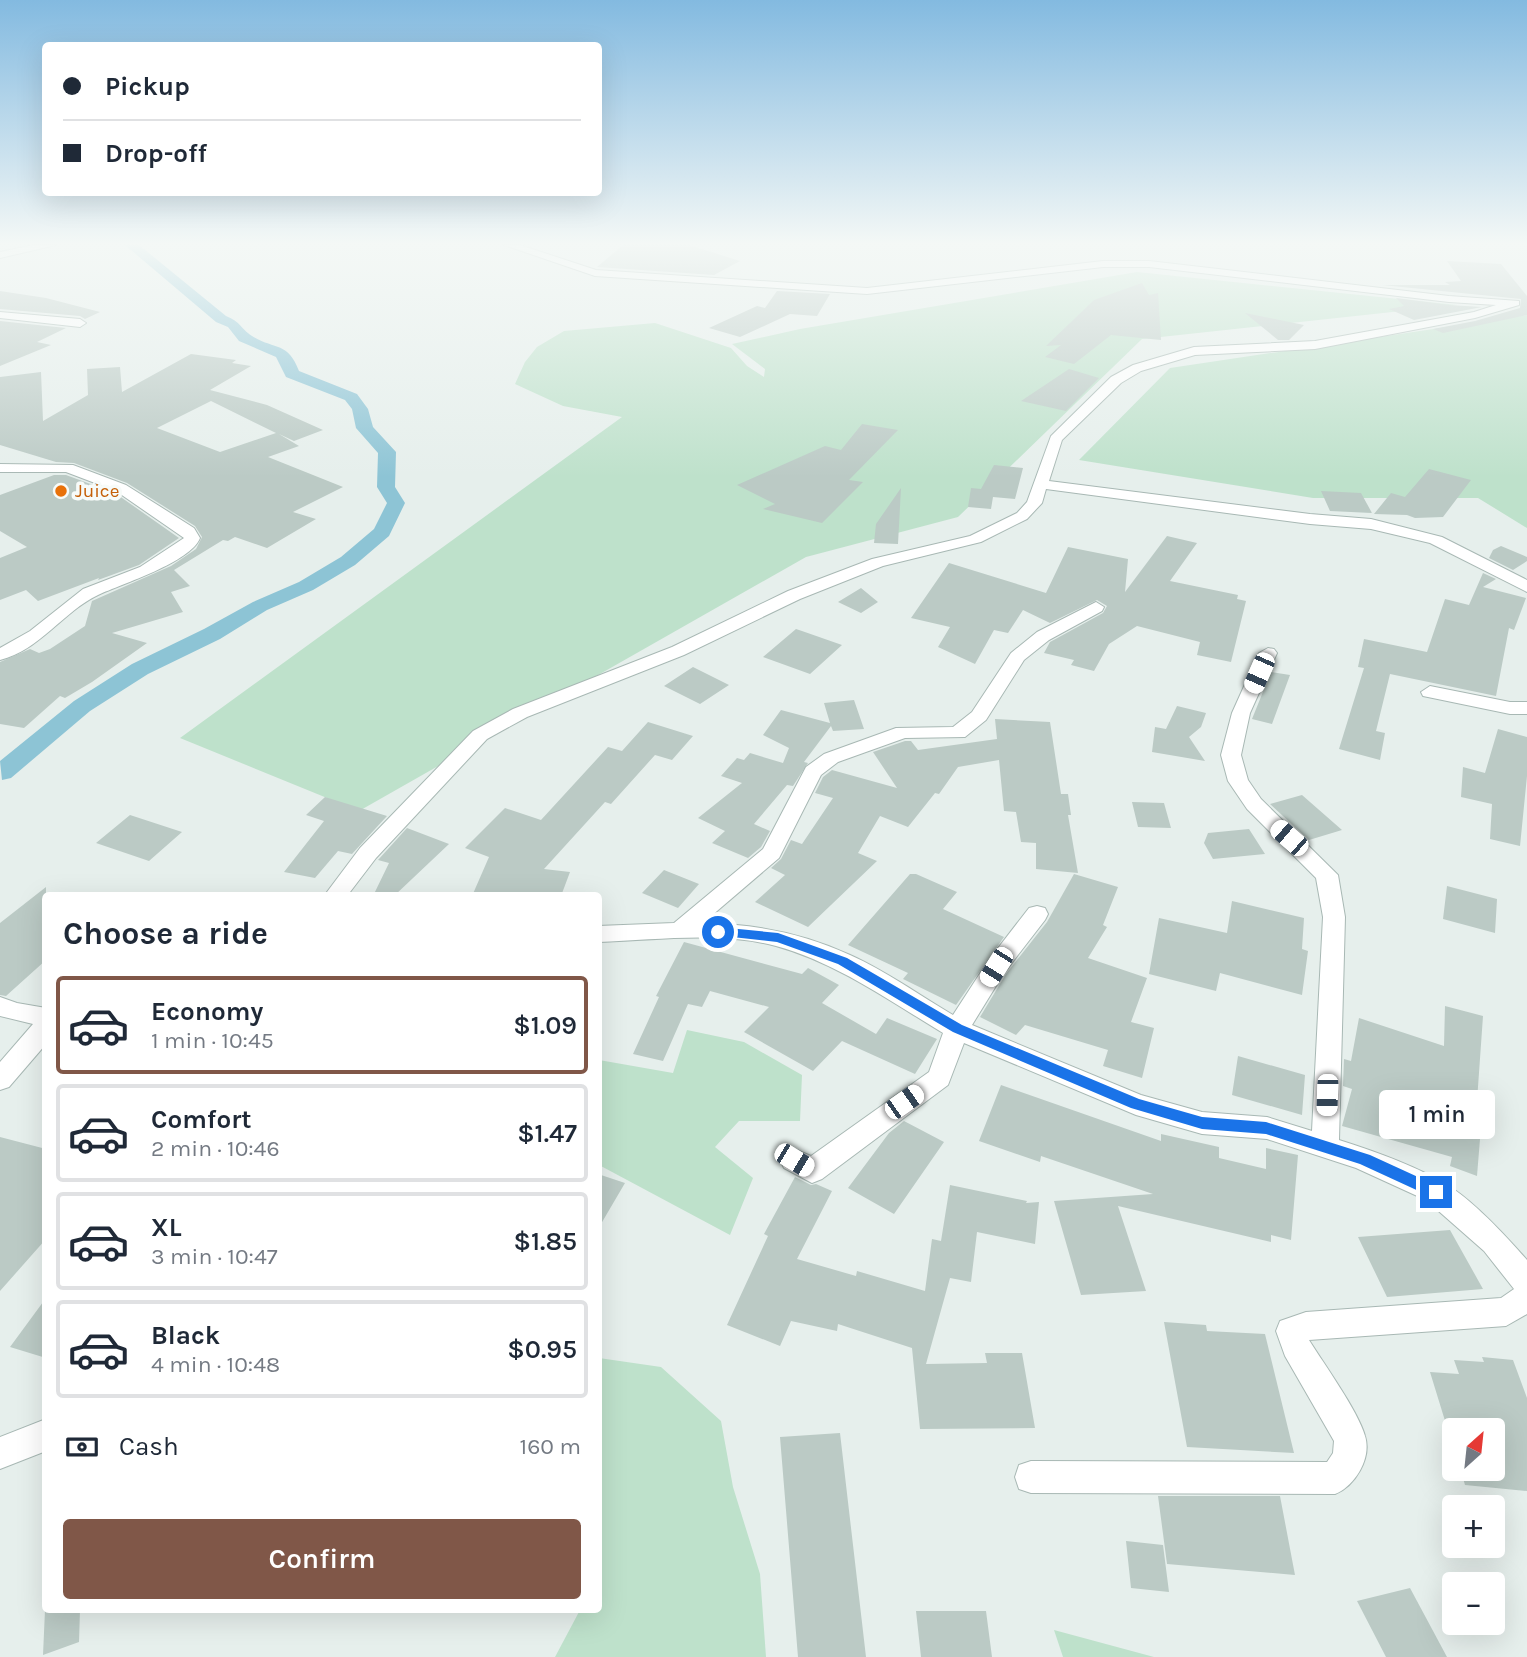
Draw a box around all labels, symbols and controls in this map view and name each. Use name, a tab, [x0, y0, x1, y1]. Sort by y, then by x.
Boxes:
text: Pickup	[105, 71, 190, 102]
text: Drop-off	[105, 138, 207, 169]
place label: Juice	[75, 480, 119, 502]
marker: Juice	[53, 483, 69, 499]
car	[1241, 650, 1278, 696]
car	[1267, 816, 1312, 860]
text: Choose a ride	[63, 915, 268, 952]
route start	[702, 916, 734, 948]
car	[976, 944, 1017, 990]
icon: car	[67, 994, 130, 1057]
text: Economy	[151, 996, 263, 1027]
text: $1.09	[513, 1010, 577, 1041]
text: 1 min · 10:45	[151, 1027, 274, 1054]
car	[1316, 1074, 1339, 1116]
car	[881, 1081, 928, 1123]
callout: 1 min	[1378, 1090, 1494, 1140]
text: 1 min	[1408, 1101, 1466, 1128]
icon: car	[67, 1102, 130, 1165]
text: Comfort	[151, 1104, 252, 1135]
text: $1.47	[517, 1118, 577, 1149]
text: 2 min · 10:46	[151, 1135, 280, 1162]
car	[771, 1140, 818, 1180]
route end	[1420, 1176, 1452, 1208]
icon: car	[67, 1210, 130, 1273]
text: XL	[151, 1212, 182, 1243]
text: $1.85	[514, 1226, 577, 1257]
text: 3 min · 10:47	[151, 1243, 278, 1270]
icon: car	[67, 1318, 130, 1381]
text: Black	[151, 1320, 220, 1351]
text: $0.95	[507, 1334, 577, 1365]
text: 4 min · 10:48	[151, 1351, 280, 1378]
north arrow	[1442, 1418, 1505, 1480]
map controls	[1442, 1418, 1505, 1635]
icon: cash	[63, 1428, 101, 1466]
text: Cash	[119, 1431, 179, 1462]
text: 160 m	[520, 1433, 581, 1460]
button: +	[1442, 1495, 1505, 1558]
button: Confirm	[63, 1519, 581, 1599]
button: −	[1442, 1572, 1505, 1635]

